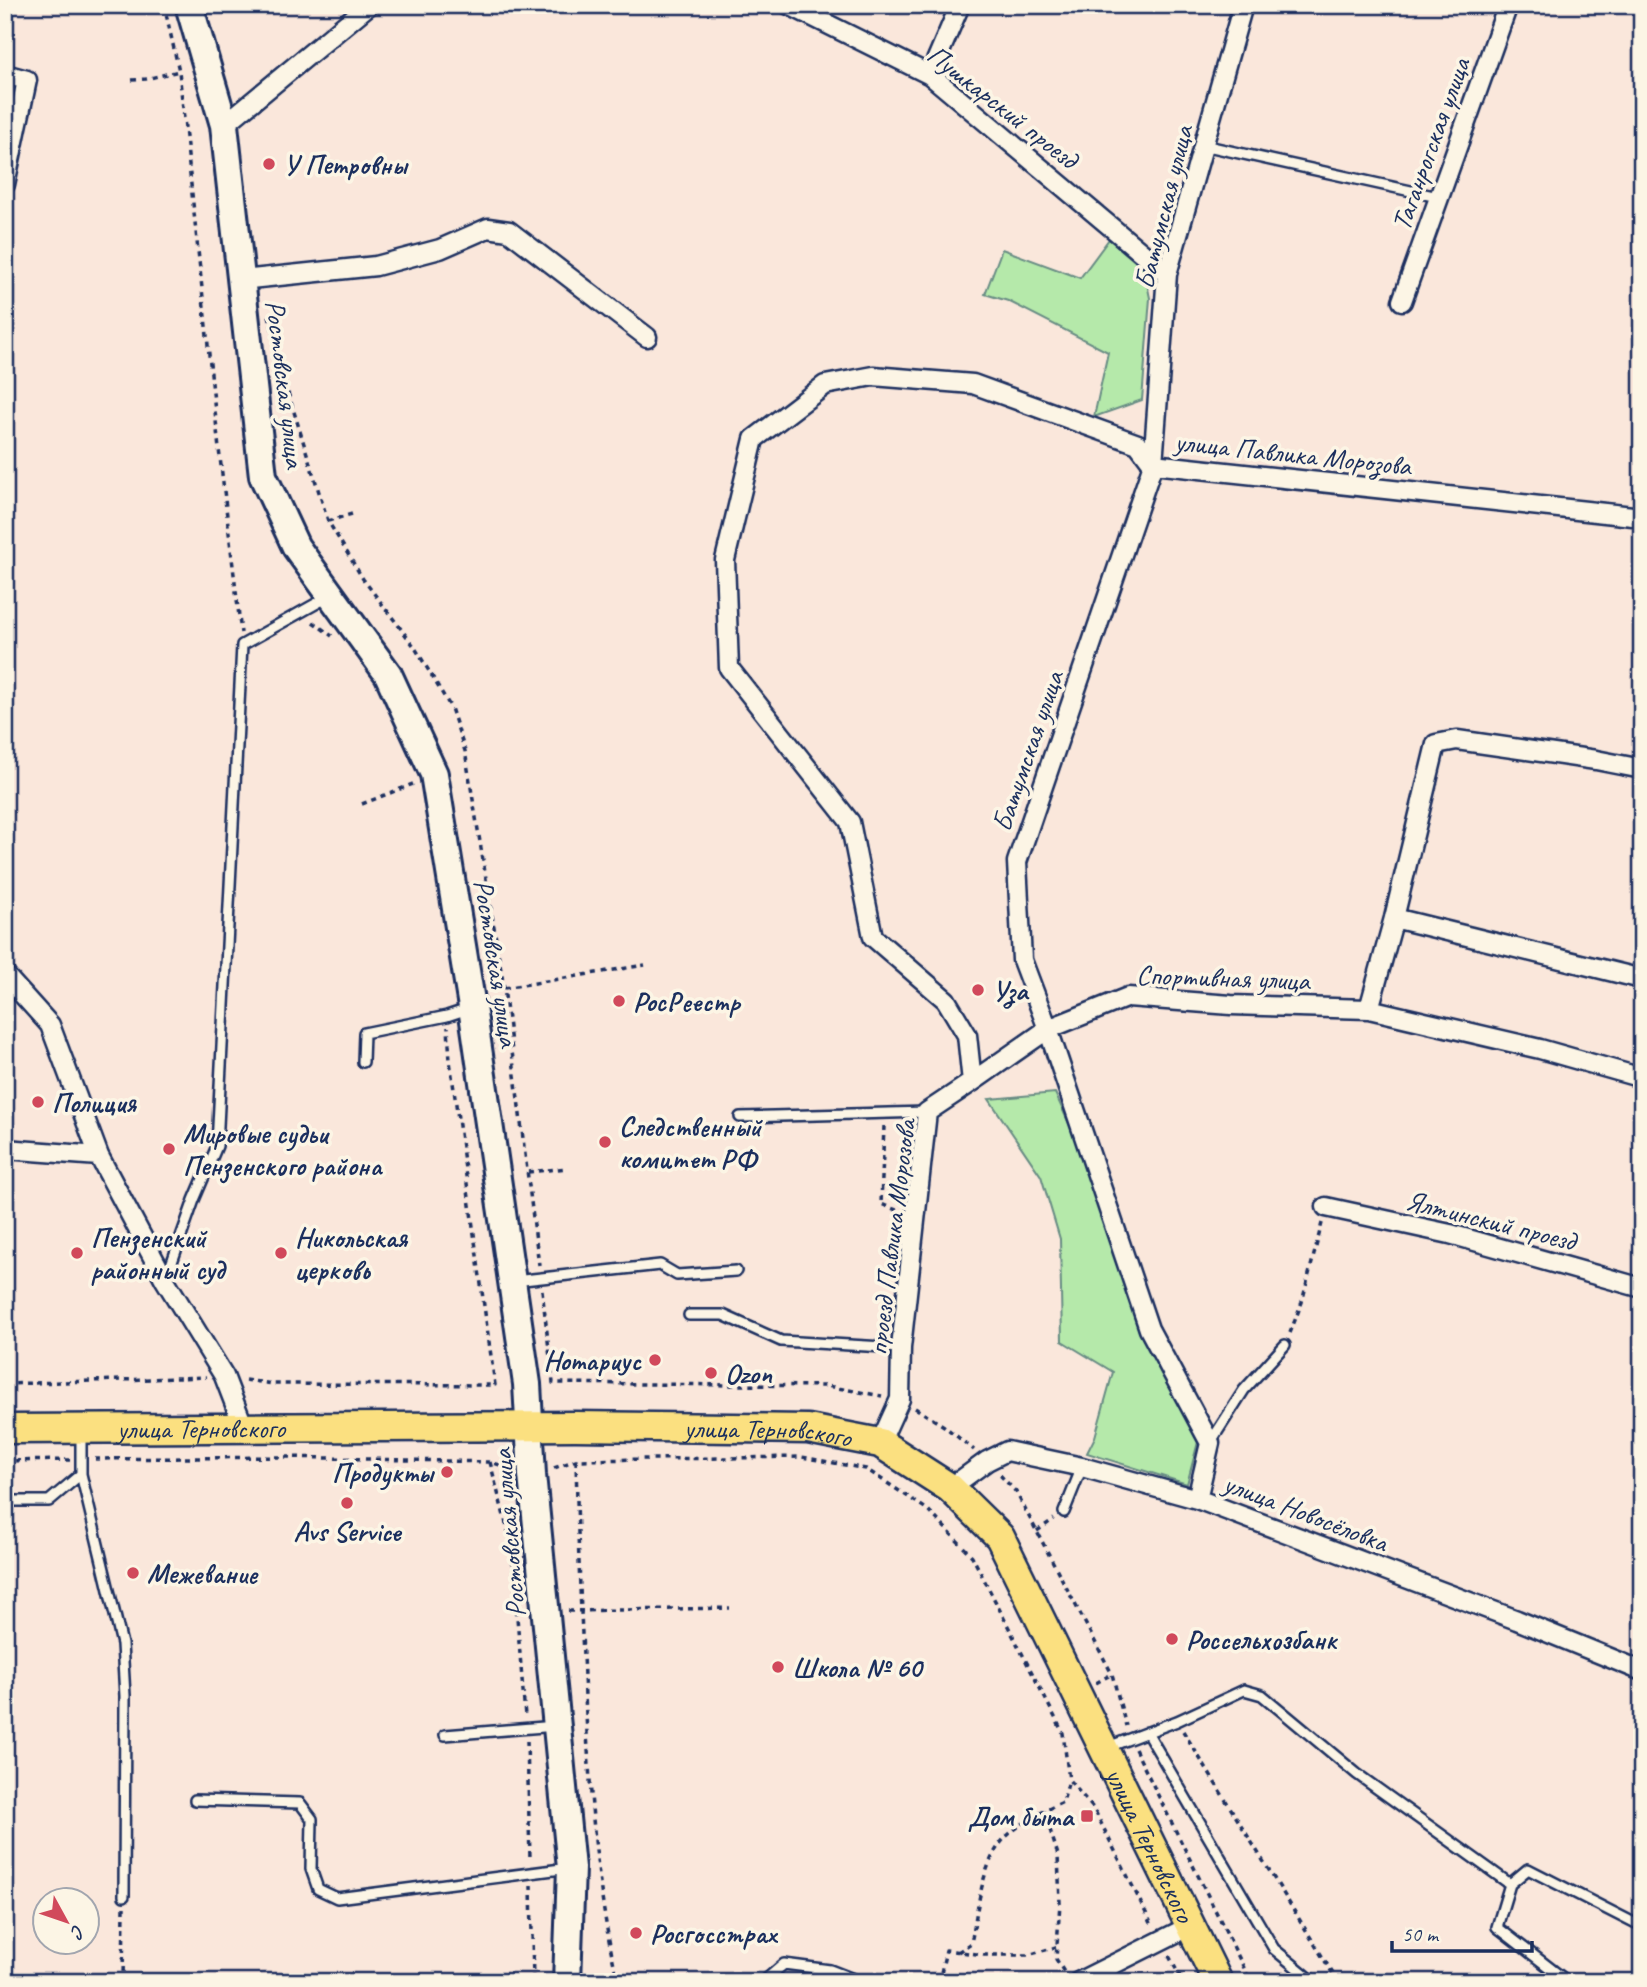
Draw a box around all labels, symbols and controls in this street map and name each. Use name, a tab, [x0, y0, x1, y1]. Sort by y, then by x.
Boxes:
street label: Пушкарский проезд	[920, 37, 1088, 178]
street label: Таганрогская улица	[1383, 52, 1478, 235]
street label: Батумская улица	[1126, 120, 1201, 292]
place label: У Петровны	[283, 147, 409, 182]
marker: У Петровны	[261, 156, 277, 172]
street label: Ростовская улица	[258, 298, 313, 472]
street label: улица Павлика Морозова	[1171, 423, 1415, 484]
street label: Батумская улица	[984, 665, 1072, 836]
street label: Ростовская улица	[466, 877, 527, 1051]
street label: Спортивная улица	[1136, 957, 1312, 998]
place label: Уза	[992, 973, 1030, 1009]
marker: Уза	[970, 982, 986, 998]
place label: РосРеестр	[633, 984, 742, 1019]
marker: РосРеестр	[611, 993, 627, 1009]
place label: Полиция	[52, 1085, 137, 1120]
marker: Полиция	[30, 1094, 46, 1110]
place label: Следственный комитет РФ	[619, 1109, 763, 1176]
street label: проезд Павлика Морозова	[860, 1115, 924, 1357]
place label: Мировые судьи Пензенского района	[183, 1116, 383, 1184]
marker: Следственный комитет РФ	[597, 1134, 613, 1150]
marker: Мировые судьи Пензенского района	[161, 1141, 177, 1157]
street label: Ялтинский проезд	[1402, 1183, 1582, 1259]
place label: Пензенский районный суд	[91, 1220, 228, 1287]
place label: Никольская церковь	[295, 1220, 409, 1287]
marker: Пензенский районный суд	[69, 1245, 85, 1261]
marker: Никольская церковь	[273, 1245, 289, 1261]
place label: Нотариус	[543, 1343, 642, 1378]
marker: Нотариус	[647, 1352, 663, 1368]
place label: Ozon	[725, 1356, 773, 1391]
marker: Ozon	[703, 1365, 719, 1381]
street label: улица Терновского	[682, 1410, 856, 1455]
street label: улица Терновского	[115, 1411, 287, 1446]
street label: Ростовская улица	[484, 1446, 533, 1619]
place label: Продукты	[332, 1455, 436, 1491]
marker: Продукты	[439, 1464, 455, 1480]
street label: улица Новосёловка	[1217, 1464, 1394, 1560]
marker: Avs Service	[339, 1495, 355, 1511]
place label: Avs Service	[294, 1514, 403, 1549]
place label: Межевание	[147, 1556, 259, 1591]
marker: Межевание	[125, 1565, 141, 1581]
place label: Россельхозбанк	[1186, 1622, 1339, 1657]
marker: Россельхозбанк	[1164, 1631, 1180, 1647]
place label: Школа № 60	[792, 1650, 925, 1685]
marker: Школа № 60	[770, 1659, 786, 1675]
street label: улица Терновского	[1097, 1760, 1204, 1930]
place label: Дом быта	[968, 1799, 1076, 1834]
marker: Дом быта	[1079, 1808, 1095, 1824]
north arrow	[32, 1885, 102, 1955]
scale bar	[1392, 1910, 1532, 1954]
place label: Росгосстрах	[650, 1916, 779, 1951]
text: С	[64, 1920, 90, 1945]
text: 50 m	[1402, 1921, 1440, 1947]
marker: Росгосстрах	[628, 1925, 644, 1941]

